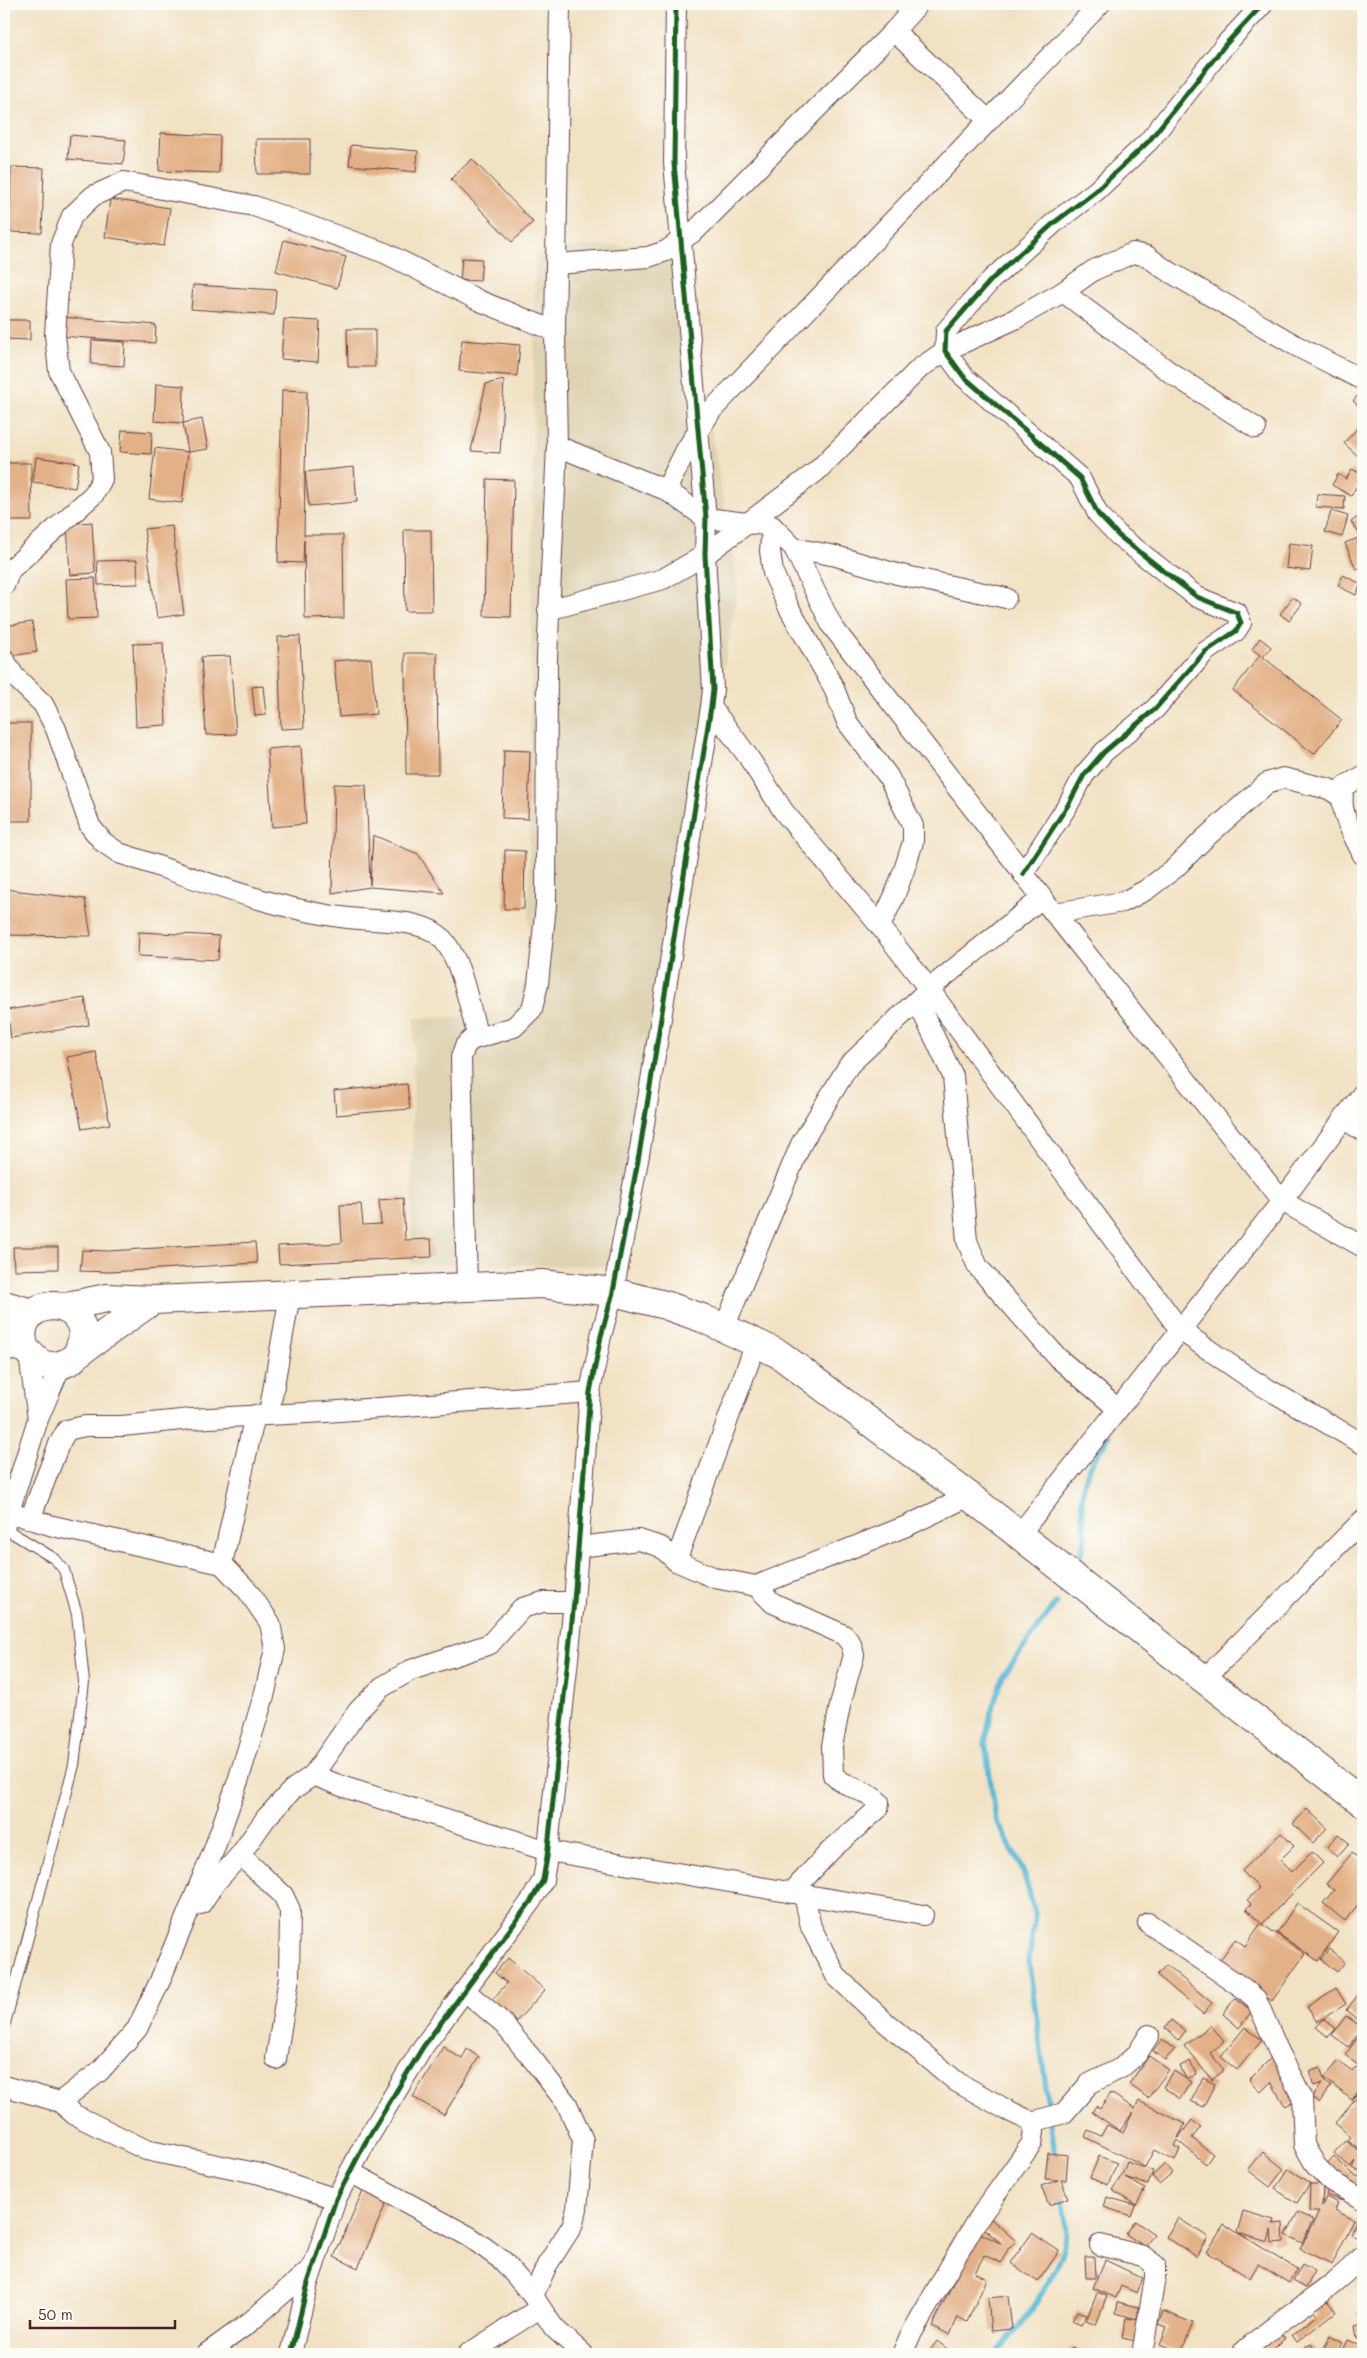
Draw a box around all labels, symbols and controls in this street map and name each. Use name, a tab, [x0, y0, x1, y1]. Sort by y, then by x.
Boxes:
scale bar	[30, 2298, 175, 2330]
text: 50 m	[38, 2304, 73, 2324]

